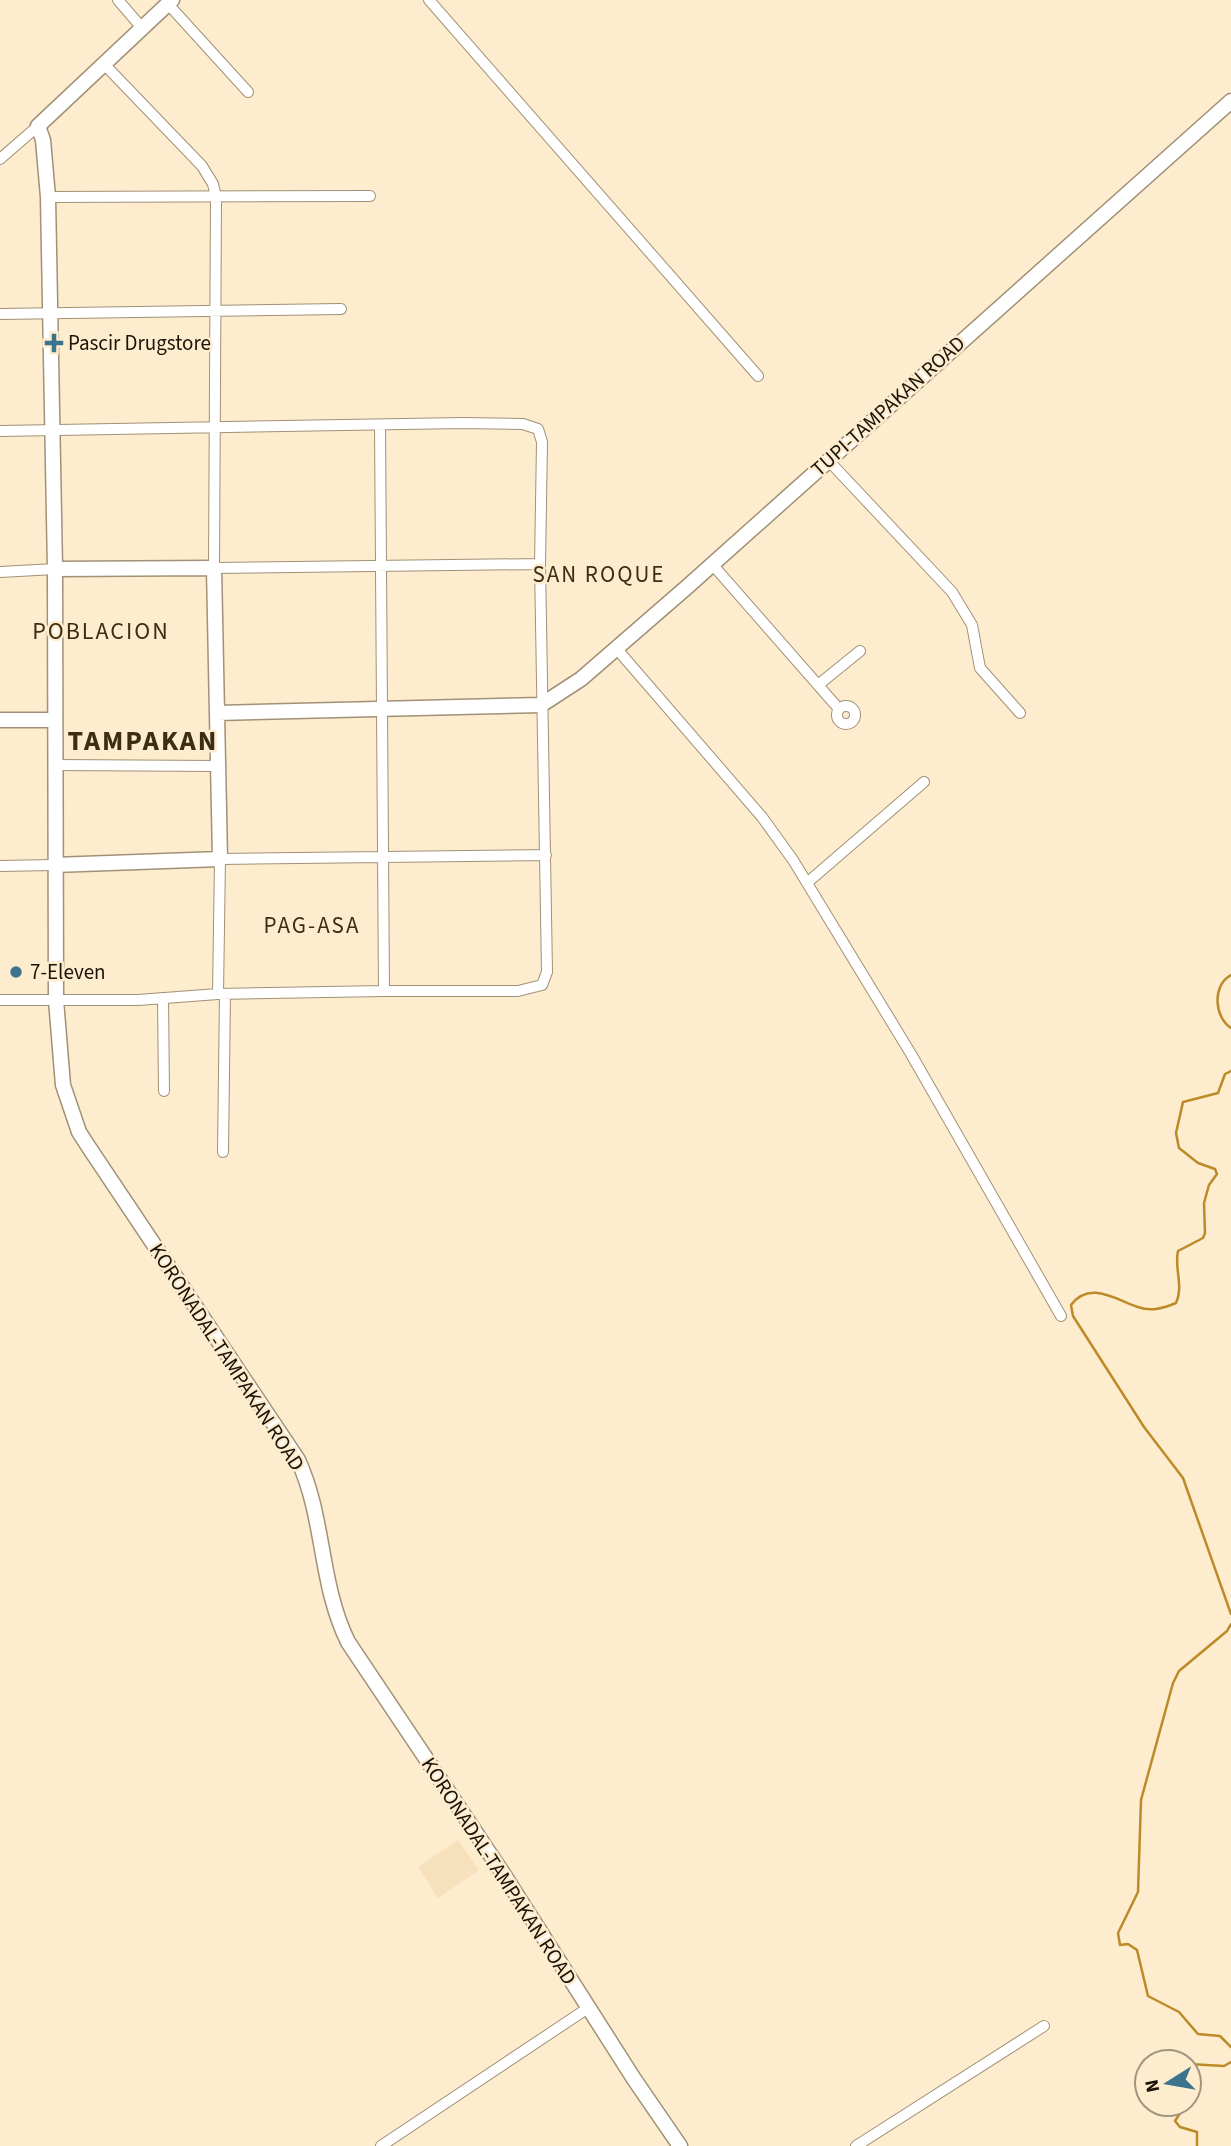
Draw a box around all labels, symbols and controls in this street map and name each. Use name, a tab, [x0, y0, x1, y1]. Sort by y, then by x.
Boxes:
place label: Pascir Drugstore	[68, 328, 211, 358]
street label: TUPI-TAMPAKAN ROAD	[804, 329, 972, 483]
marker: Pascir Drugstore	[46, 335, 62, 351]
district label: SAN ROQUE	[533, 558, 665, 591]
district label: POBLACION	[32, 614, 170, 649]
district label: TAMPAKAN	[68, 721, 218, 761]
district label: PAG-ASA	[264, 909, 360, 942]
place label: 7-Eleven	[30, 957, 106, 987]
marker: 7-Eleven	[8, 964, 24, 980]
street label: KORONADAL-TAMPAKAN ROAD	[142, 1237, 312, 1477]
street label: KORONADAL-TAMPAKAN ROAD	[414, 1751, 584, 1991]
north arrow	[1133, 2048, 1203, 2118]
text: N	[1138, 2077, 1167, 2095]

